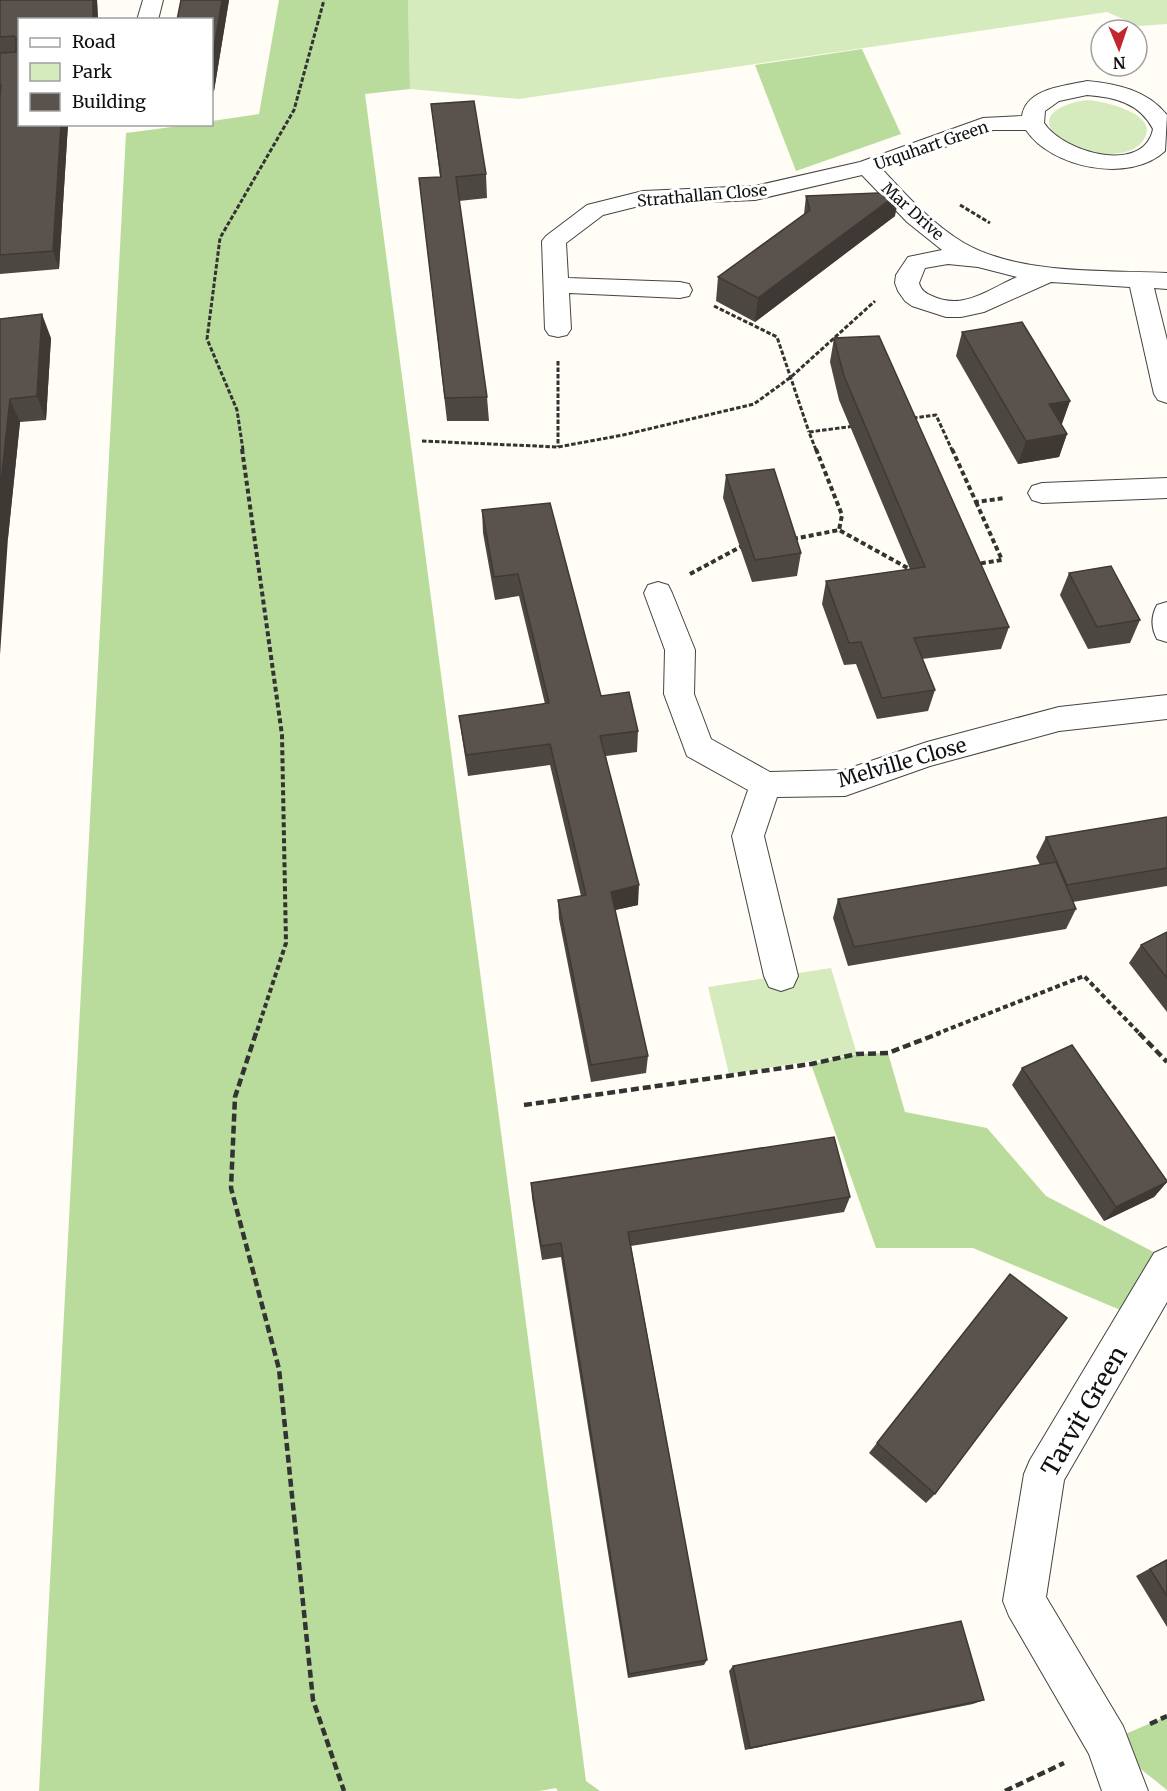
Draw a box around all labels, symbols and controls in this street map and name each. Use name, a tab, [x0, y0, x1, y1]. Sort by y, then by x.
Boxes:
legend	[18, 18, 213, 126]
north arrow	[1089, 18, 1149, 78]
text: Road	[72, 30, 116, 53]
text: N	[1112, 53, 1126, 73]
text: Park	[72, 60, 113, 83]
text: Building	[72, 90, 146, 113]
street label: Urquhart Green	[871, 116, 991, 174]
street label: Mar Drive	[878, 178, 948, 244]
street label: Strathallan Close	[636, 179, 768, 211]
street label: Melville Close	[835, 732, 969, 792]
street label: Tarvit Green	[1034, 1340, 1134, 1482]

